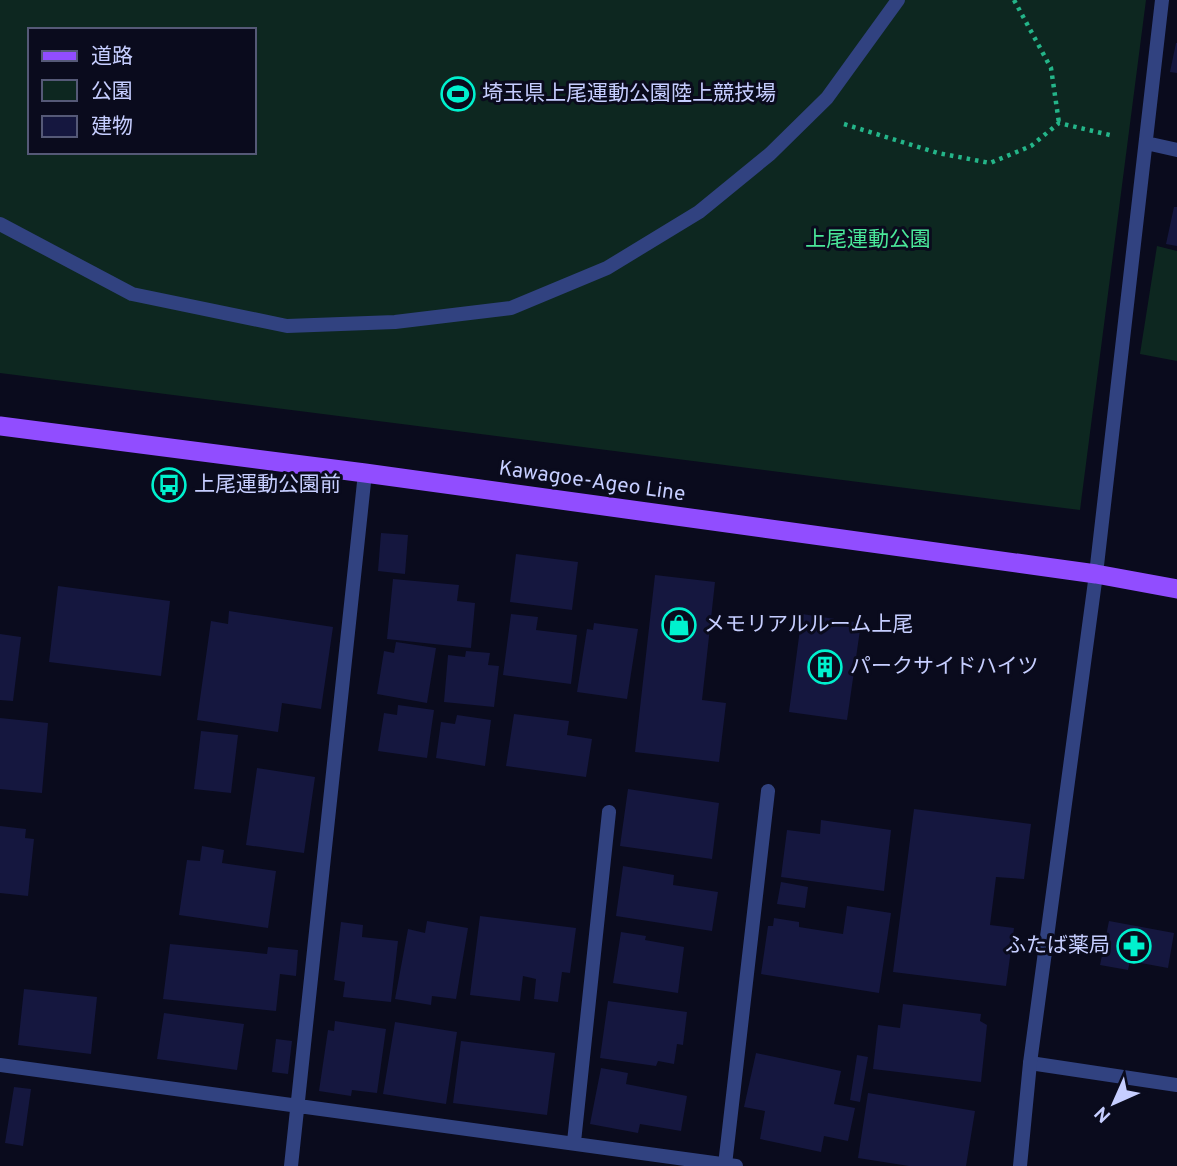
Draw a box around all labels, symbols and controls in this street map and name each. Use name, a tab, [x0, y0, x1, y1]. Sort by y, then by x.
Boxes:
legend	[28, 28, 256, 154]
text: 道路	[91, 44, 133, 71]
sports icon: 埼玉県上尾運動公園陸上競技場	[439, 75, 477, 113]
text: 公園	[91, 79, 133, 106]
place label: 埼玉県上尾運動公園陸上競技場	[482, 81, 776, 108]
text: 建物	[91, 114, 133, 141]
park label: 上尾運動公園	[805, 227, 931, 254]
street label: Kawagoe-Ageo Line	[497, 456, 687, 508]
bus stop icon: 上尾運動公園前	[150, 466, 188, 504]
place label: 上尾運動公園前	[194, 472, 341, 499]
shop icon: メモリアルルーム上尾	[660, 606, 698, 644]
place label: メモリアルルーム上尾	[704, 612, 913, 639]
building icon: パークサイドハイツ	[806, 648, 844, 686]
place label: パークサイドハイツ	[850, 654, 1039, 681]
pharmacy icon: ふたば薬局	[1115, 927, 1153, 965]
place label: ふたば薬局	[1005, 933, 1110, 960]
north arrow	[1079, 1068, 1149, 1138]
text: N	[1090, 1100, 1117, 1127]

